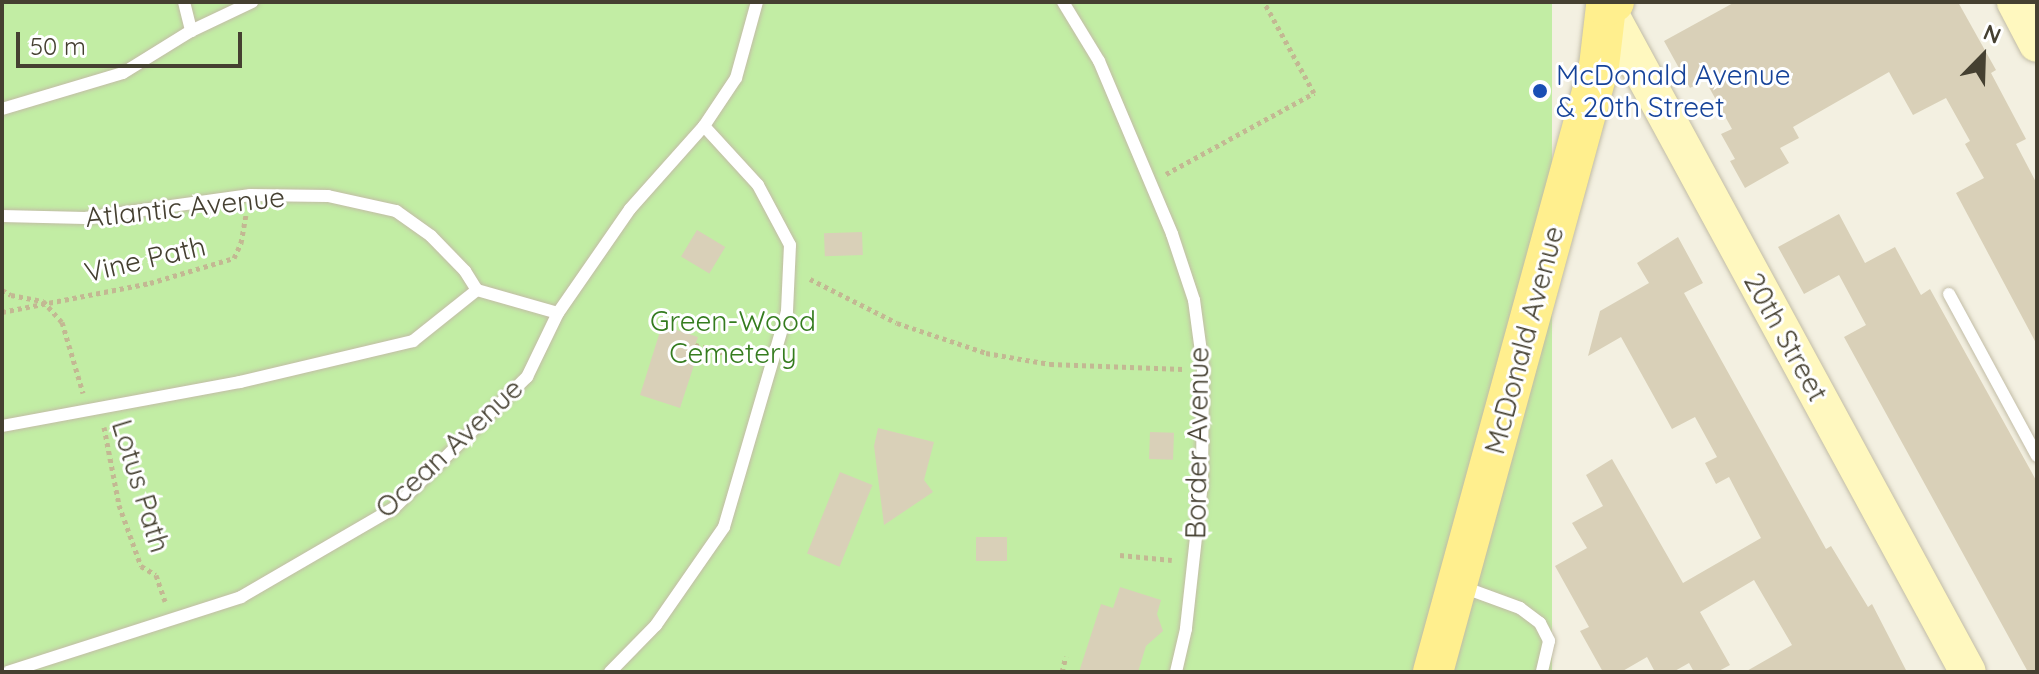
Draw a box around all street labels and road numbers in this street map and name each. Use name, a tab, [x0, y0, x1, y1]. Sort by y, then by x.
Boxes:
street label: Atlantic Avenue	[84, 180, 286, 234]
street label: McDonald Avenue	[1477, 222, 1571, 458]
street label: Vine Path	[81, 229, 209, 289]
street label: 20th Street	[1737, 267, 1835, 407]
street label: Border Avenue	[1179, 347, 1215, 539]
street label: Ocean Avenue	[369, 371, 529, 525]
street label: Lotus Path	[105, 416, 177, 556]

